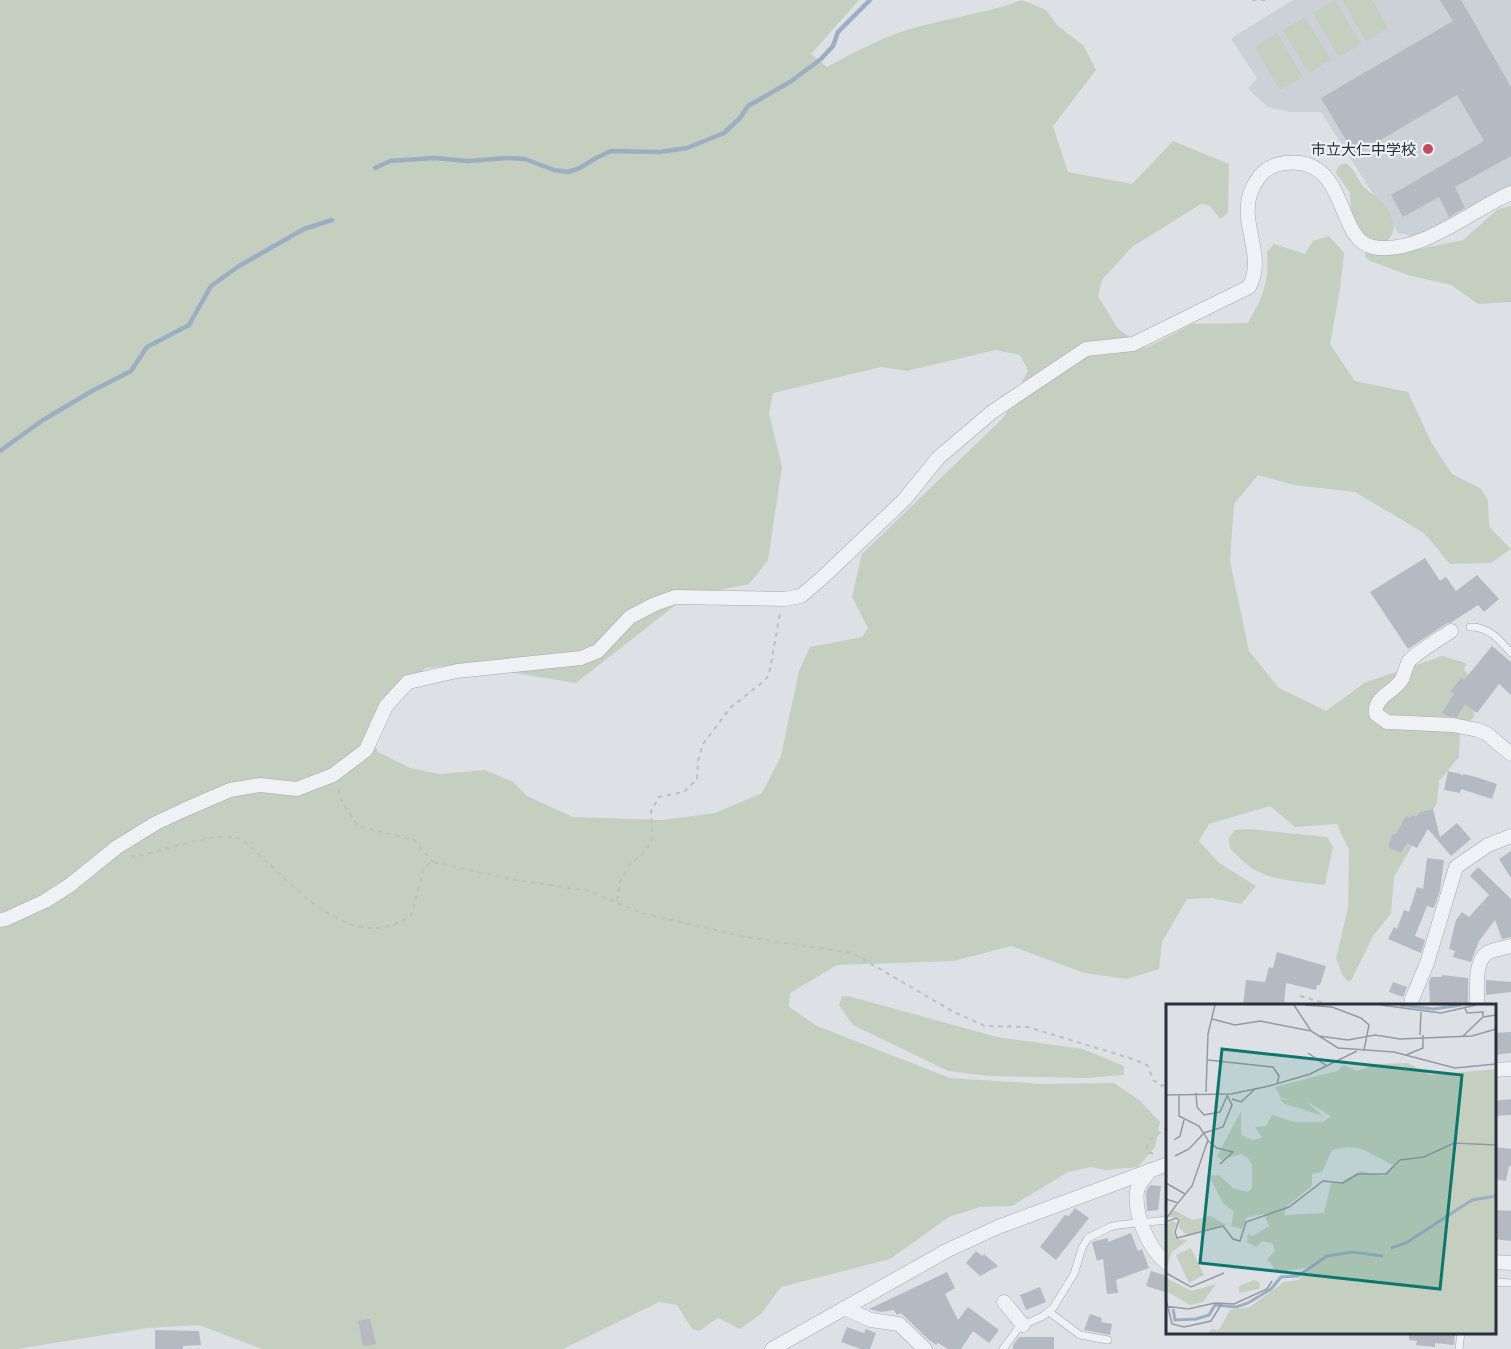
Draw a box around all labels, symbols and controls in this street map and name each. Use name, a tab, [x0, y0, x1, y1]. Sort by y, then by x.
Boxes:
place label: 市立大仁中学校	[1311, 141, 1416, 158]
marker: 市立大仁中学校	[1421, 142, 1435, 156]
inset map	[1166, 1004, 1496, 1334]

